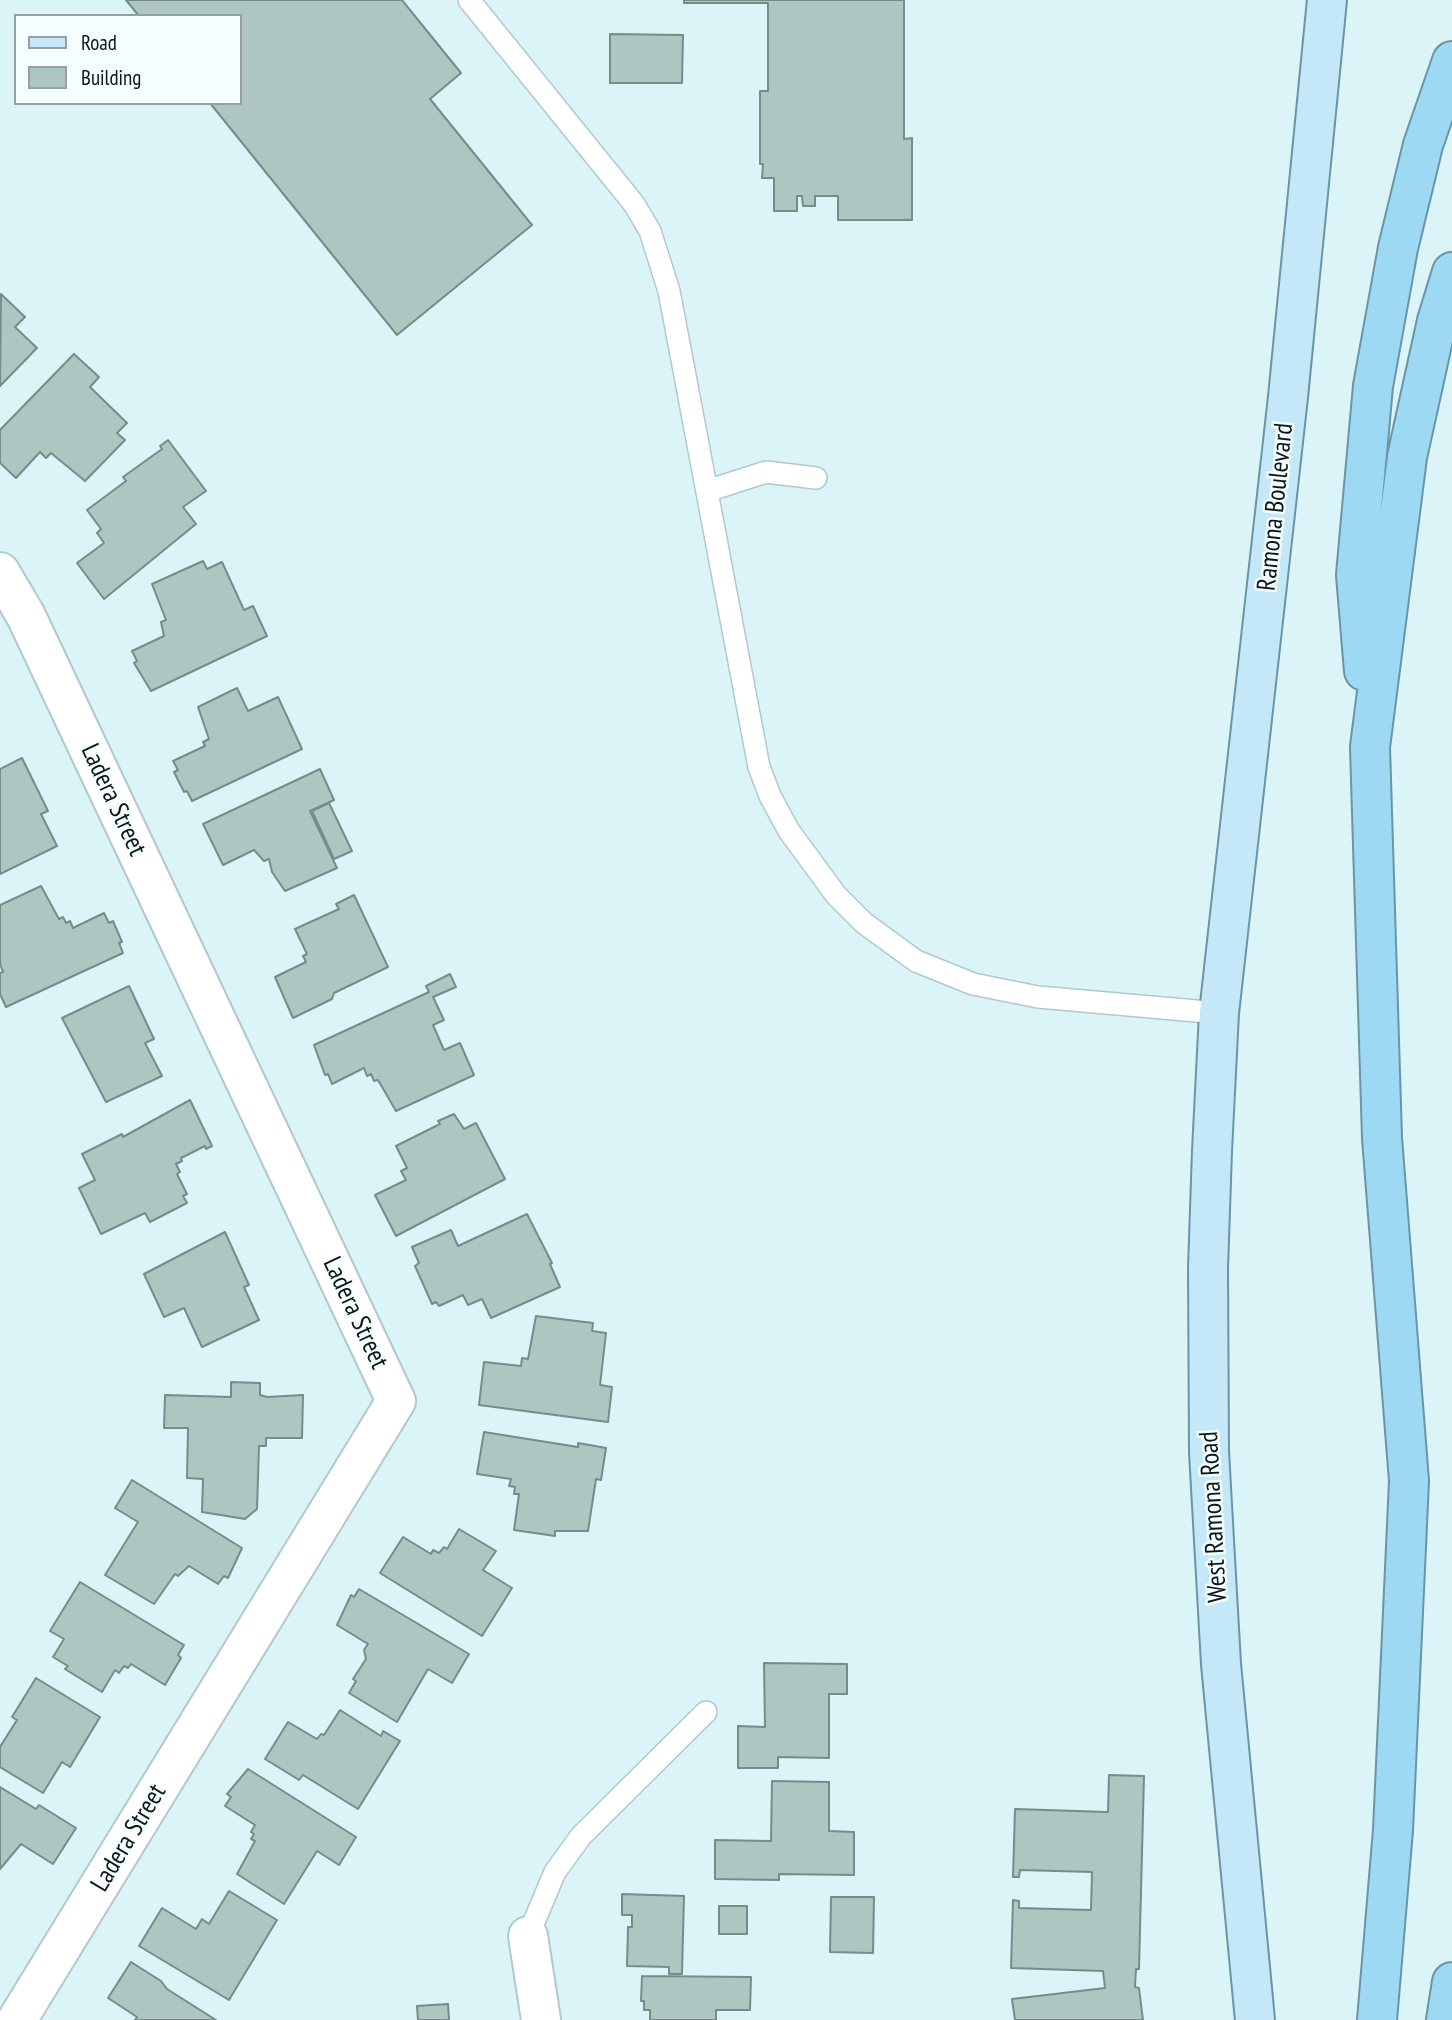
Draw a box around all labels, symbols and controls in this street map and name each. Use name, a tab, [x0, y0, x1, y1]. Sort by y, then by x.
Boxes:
legend	[14, 14, 242, 105]
text: Road	[81, 29, 117, 56]
text: Building	[81, 64, 141, 91]
street label: Ramona Boulevard	[1252, 422, 1300, 592]
street label: Ladera Street	[74, 739, 152, 861]
street label: Ladera Street	[316, 1252, 394, 1374]
street label: West Ramona Road	[1194, 1431, 1234, 1603]
street label: Ladera Street	[85, 1779, 173, 1897]

